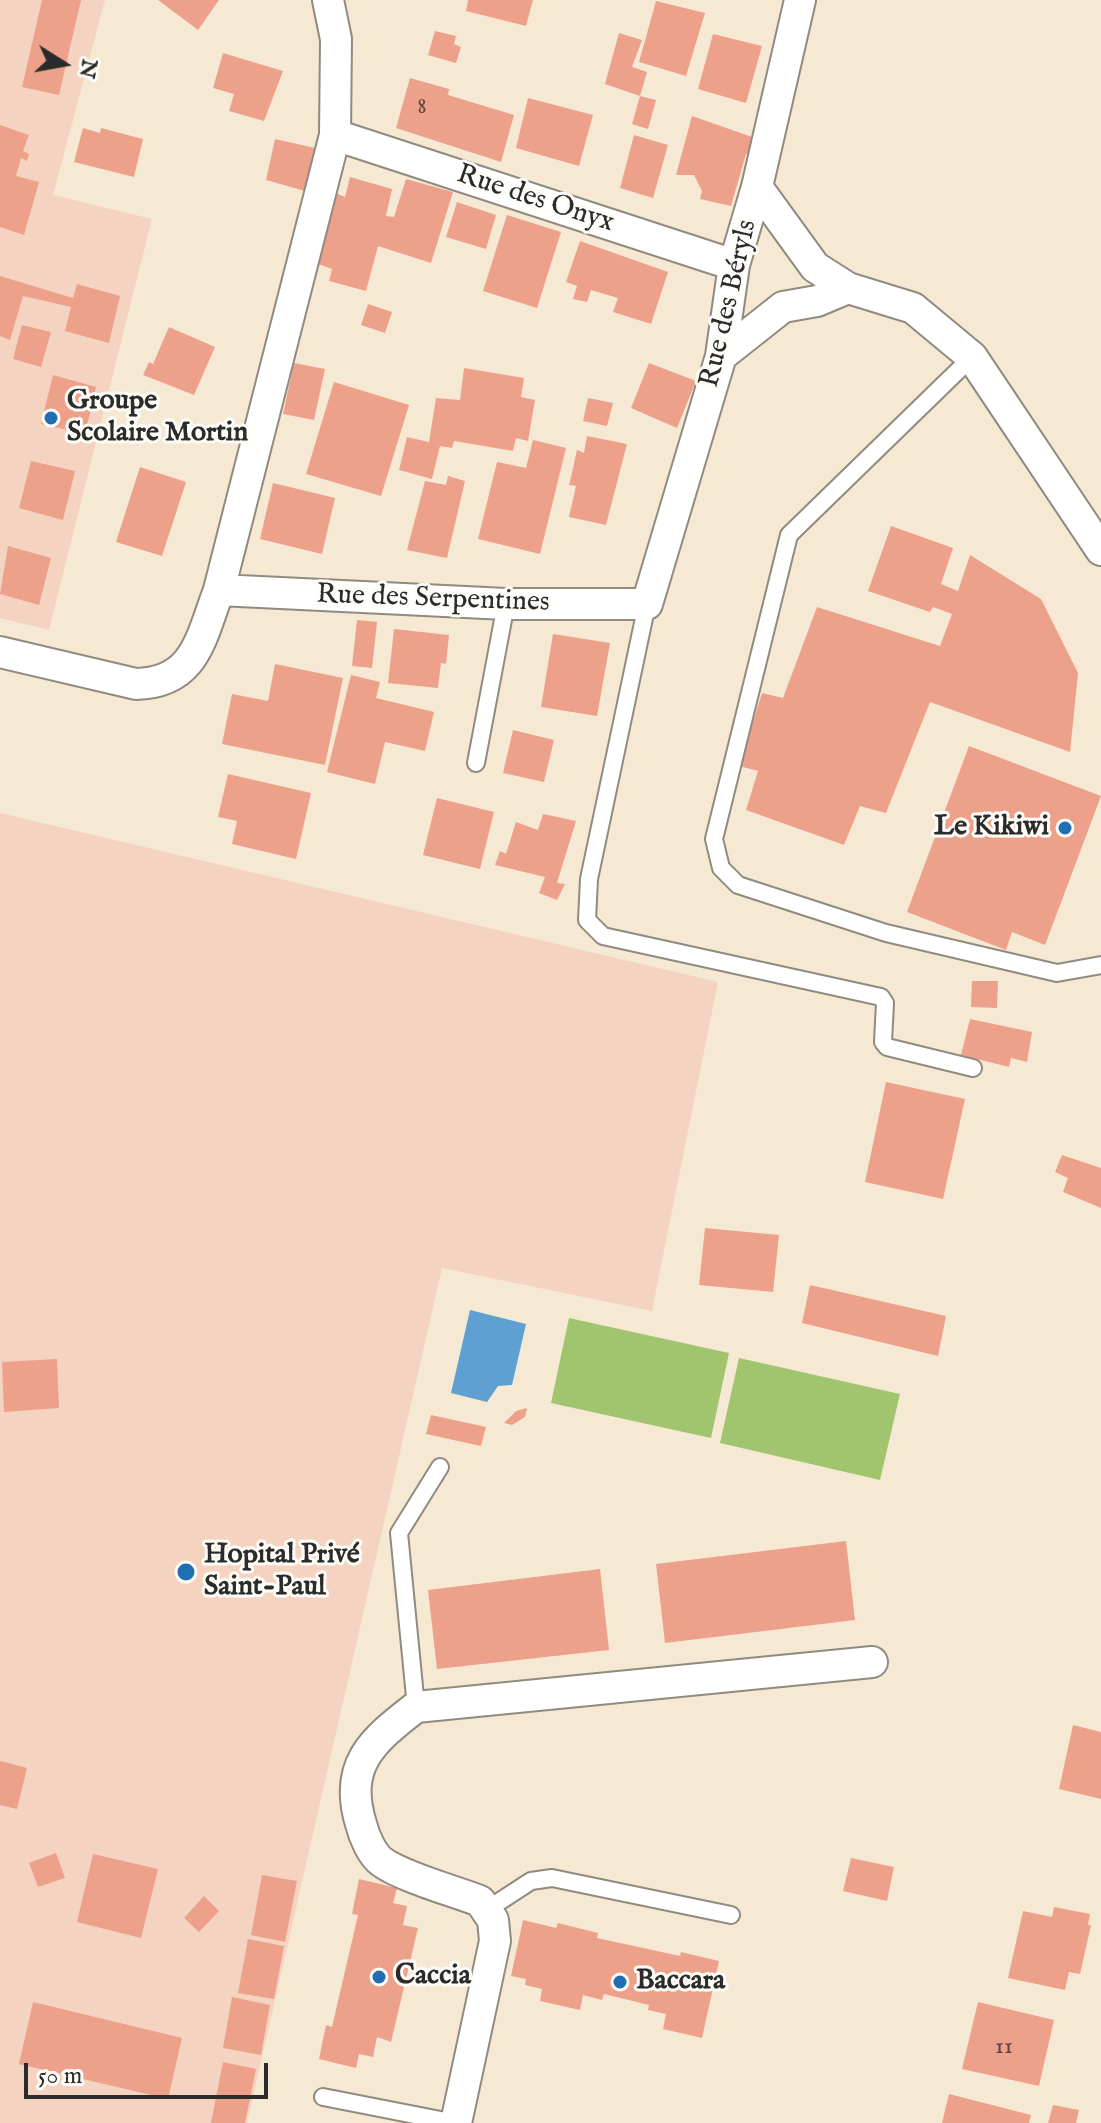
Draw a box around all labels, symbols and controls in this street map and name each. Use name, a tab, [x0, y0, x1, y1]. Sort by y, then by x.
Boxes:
north arrow	[24, 24, 104, 104]
text: N	[72, 57, 103, 81]
house number: 8	[417, 94, 427, 122]
street label: Rue des Onyx	[452, 159, 618, 241]
street label: Rue des Béryls	[694, 217, 766, 391]
place label: Groupe Scolaire Mortin	[67, 385, 248, 451]
marker: Groupe Scolaire Mortin	[42, 409, 60, 427]
street label: Rue des Serpentines	[316, 579, 550, 621]
place label: Le Kikiwi	[934, 811, 1049, 845]
marker: Le Kikiwi	[1056, 819, 1074, 837]
place label: Hopital Privé Saint-Paul	[204, 1539, 360, 1605]
marker: Hopital Privé Saint-Paul	[175, 1561, 197, 1583]
place label: Caccia	[395, 1960, 471, 1994]
place label: Baccara	[636, 1965, 725, 1999]
marker: Caccia	[370, 1968, 388, 1986]
marker: Baccara	[611, 1973, 629, 1991]
house number: 11	[995, 2034, 1013, 2062]
scale bar	[28, 2047, 272, 2097]
text: 50 m	[38, 2061, 82, 2092]

